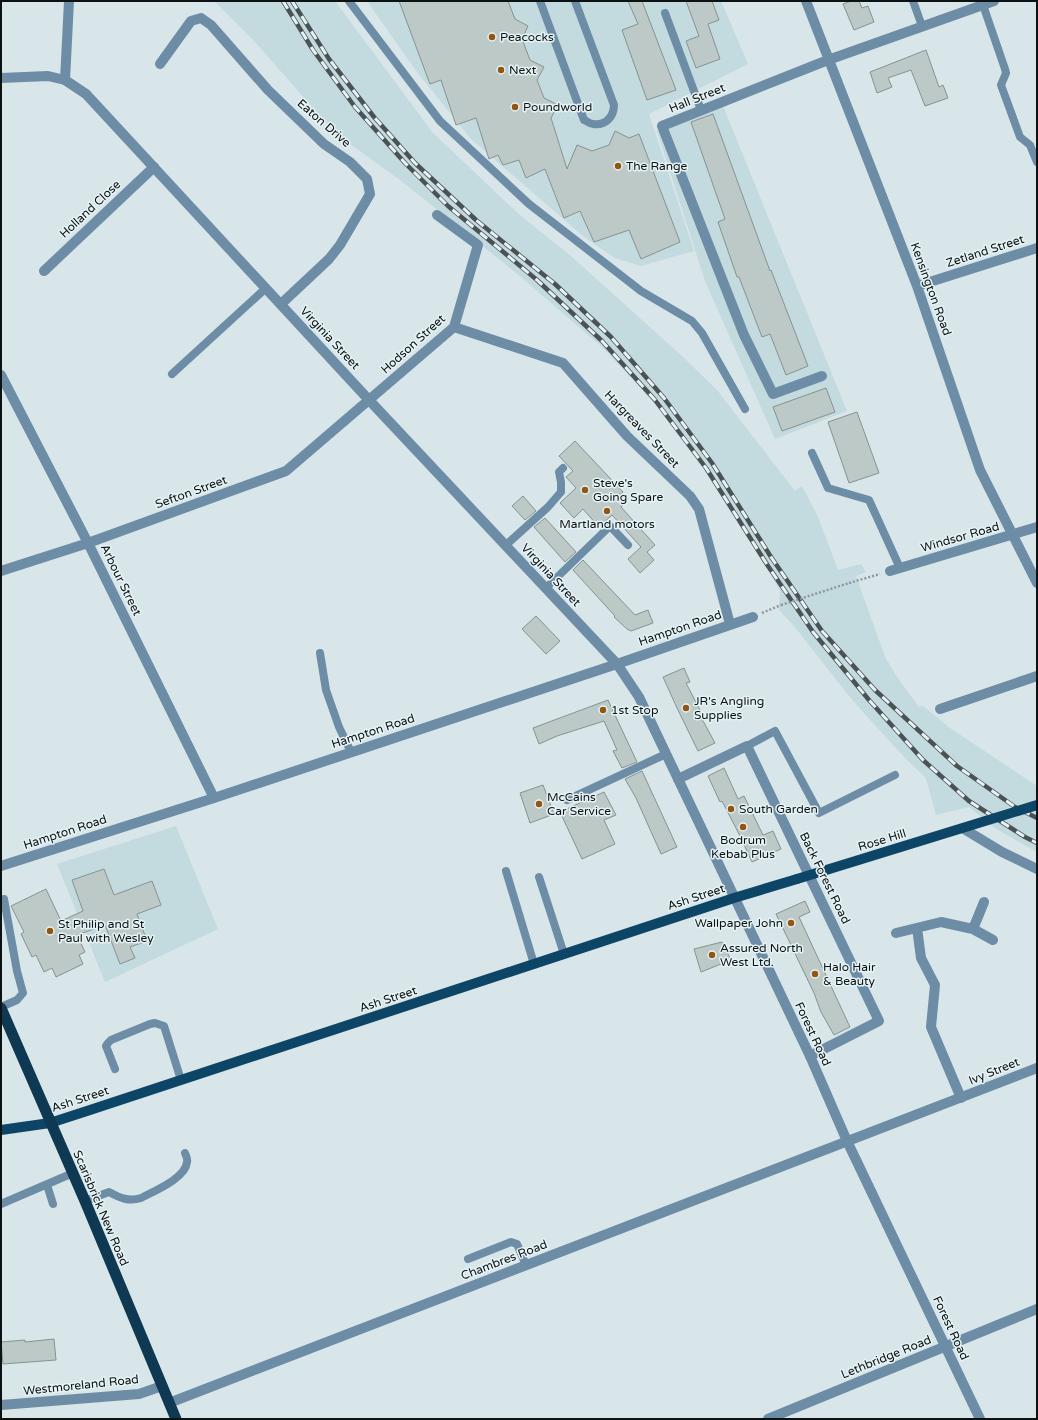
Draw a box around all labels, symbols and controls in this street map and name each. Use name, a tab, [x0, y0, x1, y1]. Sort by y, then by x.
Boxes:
place label: Peacocks	[500, 30, 554, 44]
marker: Peacocks	[487, 32, 497, 42]
place label: Next	[509, 63, 537, 77]
marker: Next	[496, 65, 506, 75]
street label: Hall Street	[667, 80, 727, 116]
street label: Eaton Drive	[295, 96, 354, 150]
place label: Poundworld	[523, 100, 592, 114]
marker: Poundworld	[510, 102, 520, 112]
place label: The Range	[626, 159, 688, 173]
marker: The Range	[613, 161, 623, 171]
street label: Holland Close	[57, 177, 123, 241]
street label: Zetland Street	[944, 232, 1026, 270]
street label: Kensington Road	[908, 240, 954, 338]
street label: Virginia Street	[297, 304, 363, 373]
street label: Hodson Street	[378, 311, 448, 376]
street label: Hargreaves Street	[602, 387, 683, 471]
street label: Sefton Street	[153, 472, 229, 511]
place label: Steve's Going Spare	[593, 476, 663, 504]
marker: Steve's Going Spare	[580, 485, 590, 495]
marker: Martland motors	[602, 506, 612, 516]
place label: Martland motors	[559, 517, 655, 531]
street label: Windsor Road	[919, 519, 1001, 555]
street label: Virginia Street	[518, 541, 584, 610]
street label: Arbour Street	[98, 542, 144, 618]
street label: Hampton Road	[637, 607, 723, 649]
place label: JR's Angling Supplies	[694, 694, 764, 722]
place label: 1st Stop	[611, 703, 658, 717]
marker: JR's Angling Supplies	[681, 703, 691, 713]
marker: 1st Stop	[598, 705, 608, 715]
street label: Hampton Road	[330, 711, 416, 751]
place label: McCains Car Service	[547, 790, 611, 818]
marker: McCains Car Service	[534, 799, 544, 809]
place label: South Garden	[739, 802, 818, 816]
marker: South Garden	[726, 804, 736, 814]
street label: Hampton Road	[22, 812, 108, 852]
marker: Bodrum Kebab Plus	[738, 822, 748, 832]
street label: Rose Hill	[856, 826, 908, 854]
street label: Back Forest Road	[797, 830, 853, 926]
place label: Bodrum Kebab Plus	[711, 833, 775, 861]
street label: Ash Street	[666, 881, 727, 913]
place label: Wallpaper John	[695, 916, 783, 930]
place label: St Philip and St Paul with Wesley	[58, 917, 154, 945]
marker: Wallpaper John	[786, 918, 796, 928]
marker: St Philip and St Paul with Wesley	[45, 926, 55, 936]
place label: Assured North West Ltd.	[720, 941, 803, 969]
marker: Assured North West Ltd.	[707, 950, 717, 960]
place label: Halo Hair & Beauty	[823, 960, 876, 988]
marker: Halo Hair & Beauty	[810, 969, 820, 979]
street label: Ash Street	[358, 983, 419, 1015]
street label: Forest Road	[792, 1000, 834, 1068]
street label: Ivy Street	[967, 1054, 1022, 1088]
street label: Ash Street	[50, 1083, 111, 1115]
street label: Scarisbrick New Road	[70, 1148, 132, 1268]
street label: Chambres Road	[459, 1237, 549, 1283]
street label: Forest Road	[930, 1294, 972, 1362]
street label: Lethbridge Road	[839, 1333, 933, 1381]
street label: Westmoreland Road	[23, 1372, 139, 1398]

